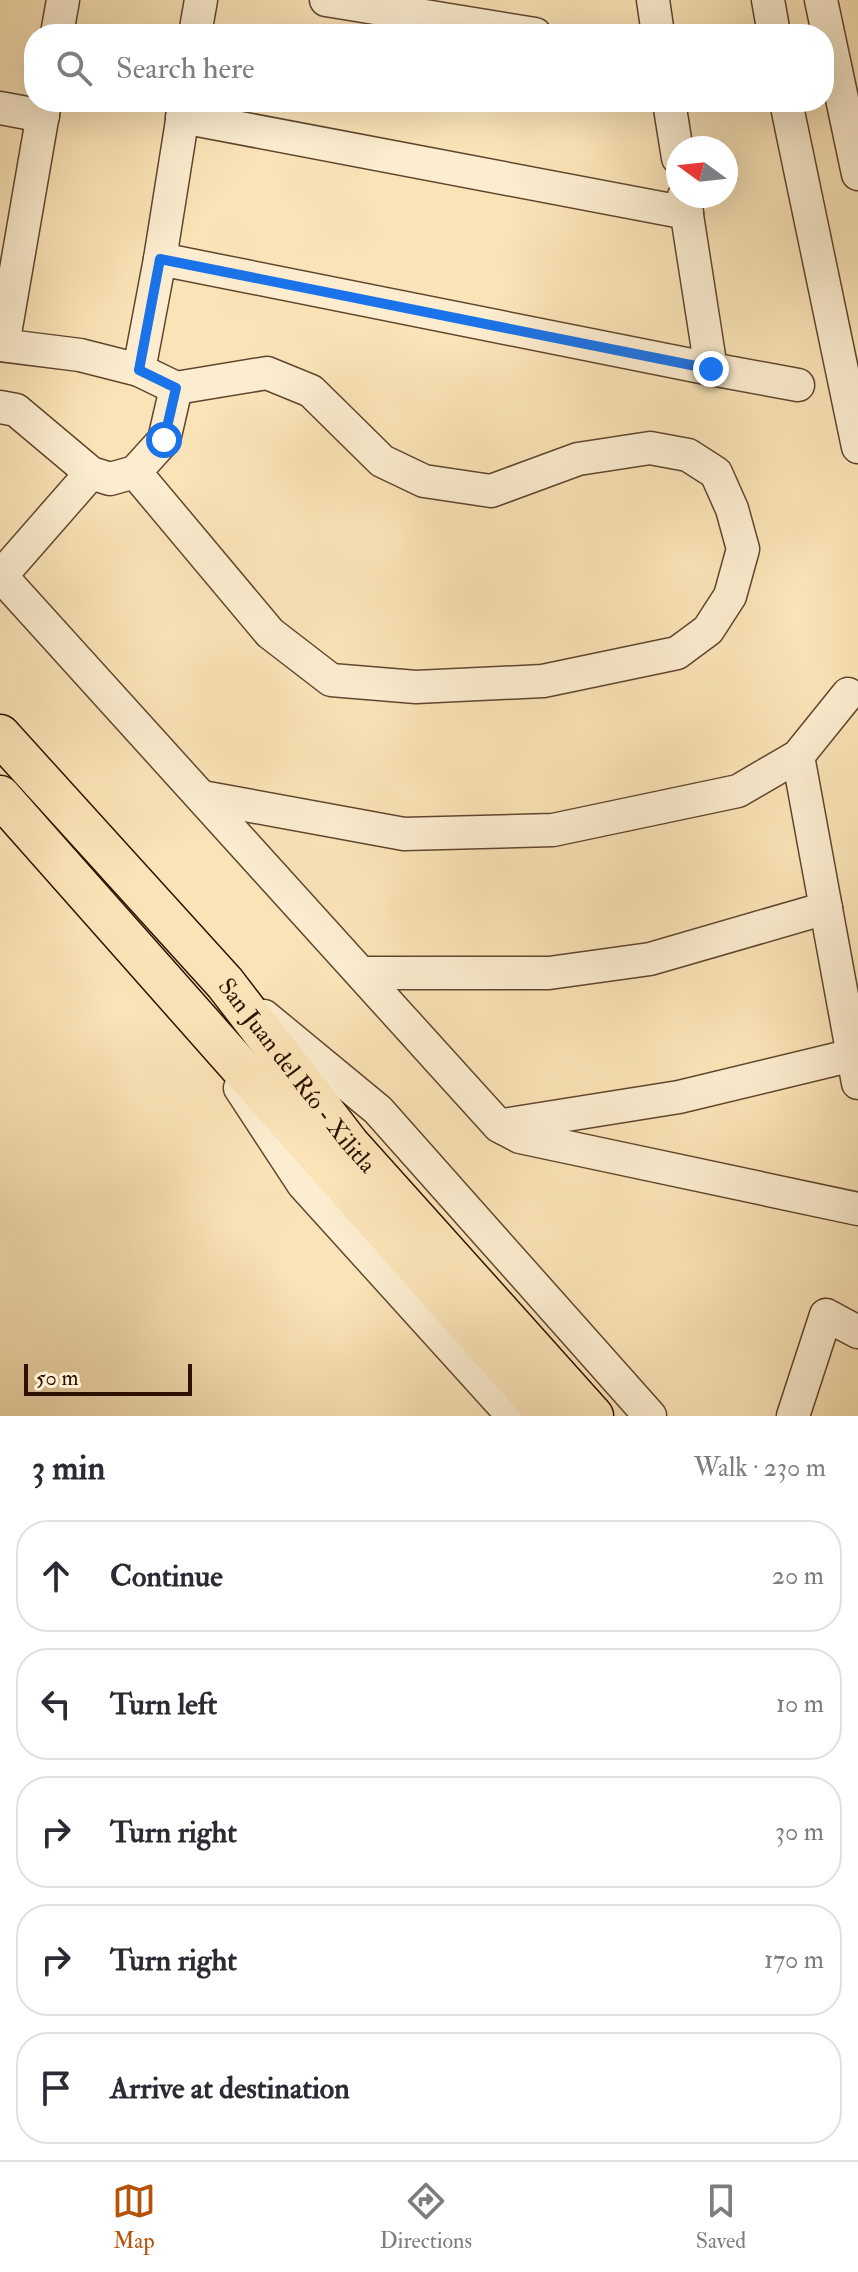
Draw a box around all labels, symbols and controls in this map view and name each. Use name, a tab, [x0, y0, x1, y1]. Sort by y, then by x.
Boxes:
search box	[24, 24, 834, 112]
icon: search	[52, 46, 96, 90]
text: Search here	[116, 50, 255, 87]
north arrow	[666, 136, 738, 208]
route end	[693, 351, 729, 387]
route start	[146, 422, 182, 458]
street label: San Juan del Río - Xilitla	[211, 972, 383, 1180]
scale bar	[24, 1360, 192, 1396]
text: 50 m	[36, 1364, 78, 1392]
text: 3 min	[32, 1447, 105, 1490]
text: Walk · 230 m	[694, 1452, 826, 1484]
icon: ahead	[34, 1554, 78, 1598]
text: Continue	[110, 1558, 223, 1595]
text: 20 m	[772, 1560, 824, 1592]
icon: left	[34, 1682, 78, 1726]
text: Turn left	[110, 1686, 217, 1723]
text: 10 m	[776, 1688, 824, 1720]
icon: right	[34, 1810, 78, 1854]
text: Turn right	[110, 1814, 237, 1851]
text: 30 m	[775, 1816, 824, 1848]
icon: right	[34, 1938, 78, 1982]
text: Turn right	[110, 1942, 237, 1979]
text: 170 m	[764, 1944, 824, 1976]
icon: arrive	[34, 2066, 78, 2110]
text: Arrive at destination	[110, 2070, 350, 2107]
tab: Map	[112, 2179, 156, 2255]
tab: Directions	[380, 2179, 472, 2255]
tab: Saved	[696, 2179, 746, 2255]

